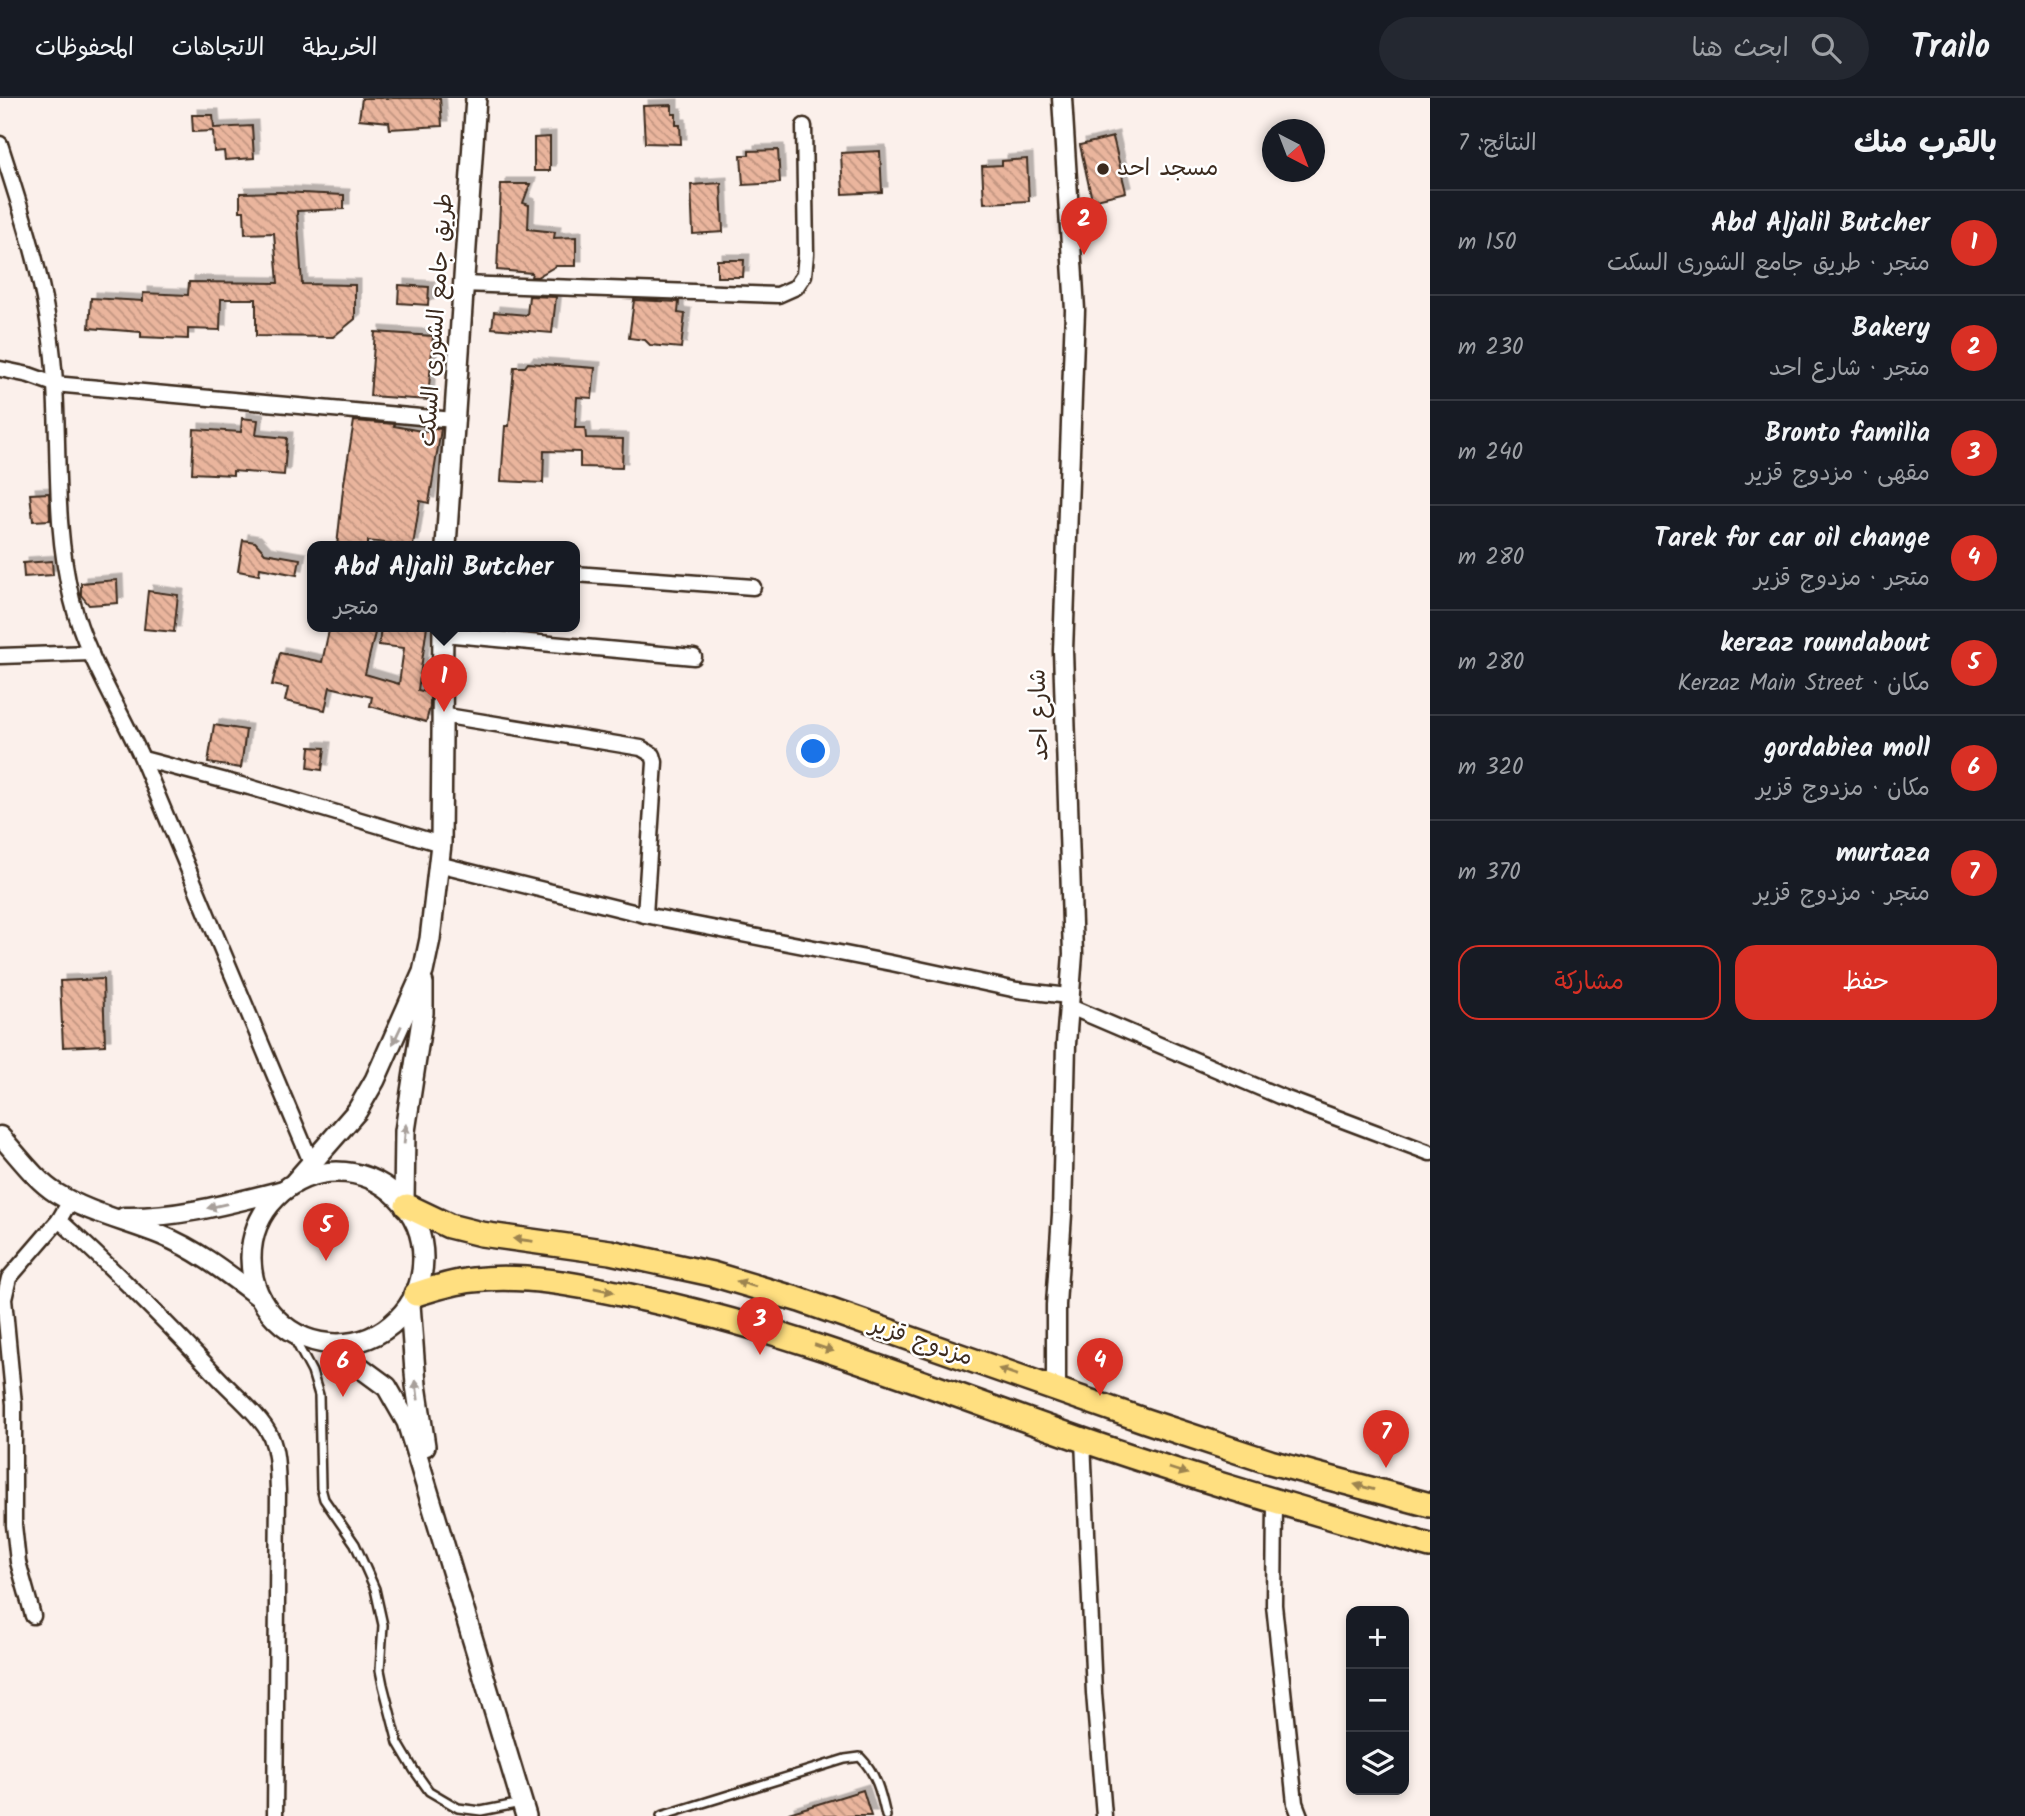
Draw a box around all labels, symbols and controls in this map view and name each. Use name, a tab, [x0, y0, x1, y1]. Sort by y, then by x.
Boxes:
search box	[1379, 17, 1869, 80]
text: Trailo	[1911, 22, 1990, 75]
text: ابحث هنا	[1692, 28, 1789, 70]
text: المحفوظات	[35, 29, 134, 68]
text: الاتجاهات	[172, 29, 265, 68]
text: الخريطة	[303, 29, 377, 68]
icon: search	[1807, 29, 1845, 67]
north arrow	[1262, 119, 1325, 182]
text: بالقرب منك	[1854, 120, 1997, 168]
text: النتائج: 7	[1458, 126, 1537, 162]
place label: مسجد احد	[1117, 151, 1218, 187]
marker: مسجد احد	[1095, 161, 1111, 177]
street label: طريق جامع الشورى السكت	[410, 192, 464, 448]
pin: 2	[1061, 197, 1107, 255]
text: Abd Aljalil Butcher	[1711, 203, 1930, 245]
text: 150 m	[1458, 225, 1517, 261]
text: 1	[1971, 225, 1977, 261]
text: متجر · طريق جامع الشورى السكت	[1607, 246, 1930, 282]
text: Bakery	[1852, 308, 1930, 350]
text: 230 m	[1458, 330, 1524, 366]
text: 2	[1967, 330, 1981, 366]
text: متجر · شارع احد	[1769, 351, 1930, 387]
text: Bronto familia	[1765, 413, 1930, 455]
text: 240 m	[1458, 435, 1523, 471]
text: 3	[1968, 435, 1980, 471]
text: مقهى · مزدوج قزير	[1746, 456, 1930, 492]
text: Tarek for car oil change	[1654, 518, 1930, 560]
text: 280 m	[1458, 540, 1524, 576]
text: 4	[1968, 540, 1980, 576]
popup	[307, 541, 580, 632]
text: Abd Aljalil Butcher	[334, 547, 553, 589]
text: متجر · مزدوج قزير	[1754, 561, 1930, 597]
text: متجر	[334, 590, 379, 626]
text: kerzaz roundabout	[1720, 623, 1930, 665]
text: 280 m	[1458, 645, 1524, 681]
text: 5	[1968, 645, 1980, 681]
pin: 1	[421, 654, 467, 712]
text: مكان · Kerzaz Main Street	[1677, 666, 1930, 702]
street label: شارع احد	[1020, 668, 1060, 762]
text: gordabiea moll	[1765, 728, 1930, 770]
your location	[796, 734, 830, 768]
text: 320 m	[1458, 750, 1524, 786]
text: 6	[1968, 750, 1980, 786]
text: مكان · مزدوج قزير	[1756, 771, 1930, 807]
text: murtaza	[1836, 833, 1930, 875]
text: 370 m	[1458, 855, 1521, 891]
text: 7	[1969, 855, 1979, 891]
text: متجر · مزدوج قزير	[1754, 876, 1930, 912]
button: مشاركة	[1458, 945, 1721, 1020]
button: حفظ	[1735, 945, 1997, 1020]
one-way arrow	[391, 1025, 402, 1045]
one-way arrow	[400, 1123, 411, 1145]
one-way arrow	[206, 1201, 228, 1212]
pin: 5	[303, 1203, 349, 1261]
one-way arrow	[512, 1234, 534, 1245]
one-way arrow	[735, 1279, 756, 1289]
one-way arrow	[593, 1285, 615, 1296]
pin: 3	[737, 1297, 783, 1355]
street label: مزدوج قزير	[863, 1307, 978, 1376]
pin: 4	[1077, 1338, 1123, 1396]
pin: 6	[320, 1339, 366, 1397]
one-way arrow	[813, 1343, 834, 1354]
one-way arrow	[997, 1366, 1018, 1377]
one-way arrow	[412, 1379, 423, 1401]
pin: 7	[1363, 1410, 1409, 1468]
one-way arrow	[1167, 1466, 1188, 1476]
one-way arrow	[1353, 1481, 1375, 1492]
map controls	[1346, 1606, 1409, 1795]
button: +	[1346, 1606, 1409, 1669]
button: −	[1346, 1669, 1409, 1732]
button: layers	[1346, 1732, 1409, 1795]

